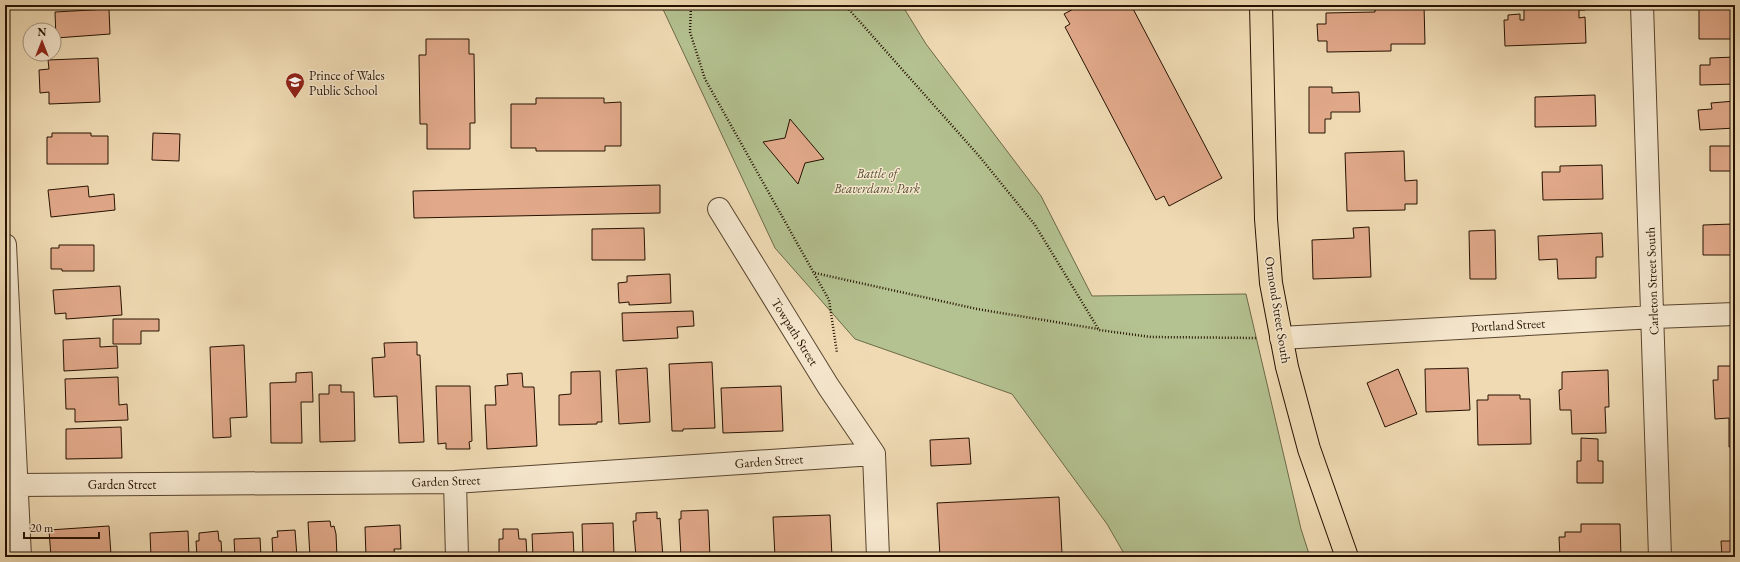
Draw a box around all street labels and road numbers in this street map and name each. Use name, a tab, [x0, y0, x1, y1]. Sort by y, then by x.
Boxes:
street label: Carleton Street South	[1642, 226, 1662, 335]
street label: Ormond Street South	[1261, 255, 1295, 365]
street label: Towpath Street	[768, 295, 822, 369]
street label: Portland Street	[1470, 315, 1546, 335]
street label: Garden Street	[734, 450, 804, 472]
street label: Garden Street	[411, 471, 481, 491]
street label: Garden Street	[88, 476, 156, 493]

